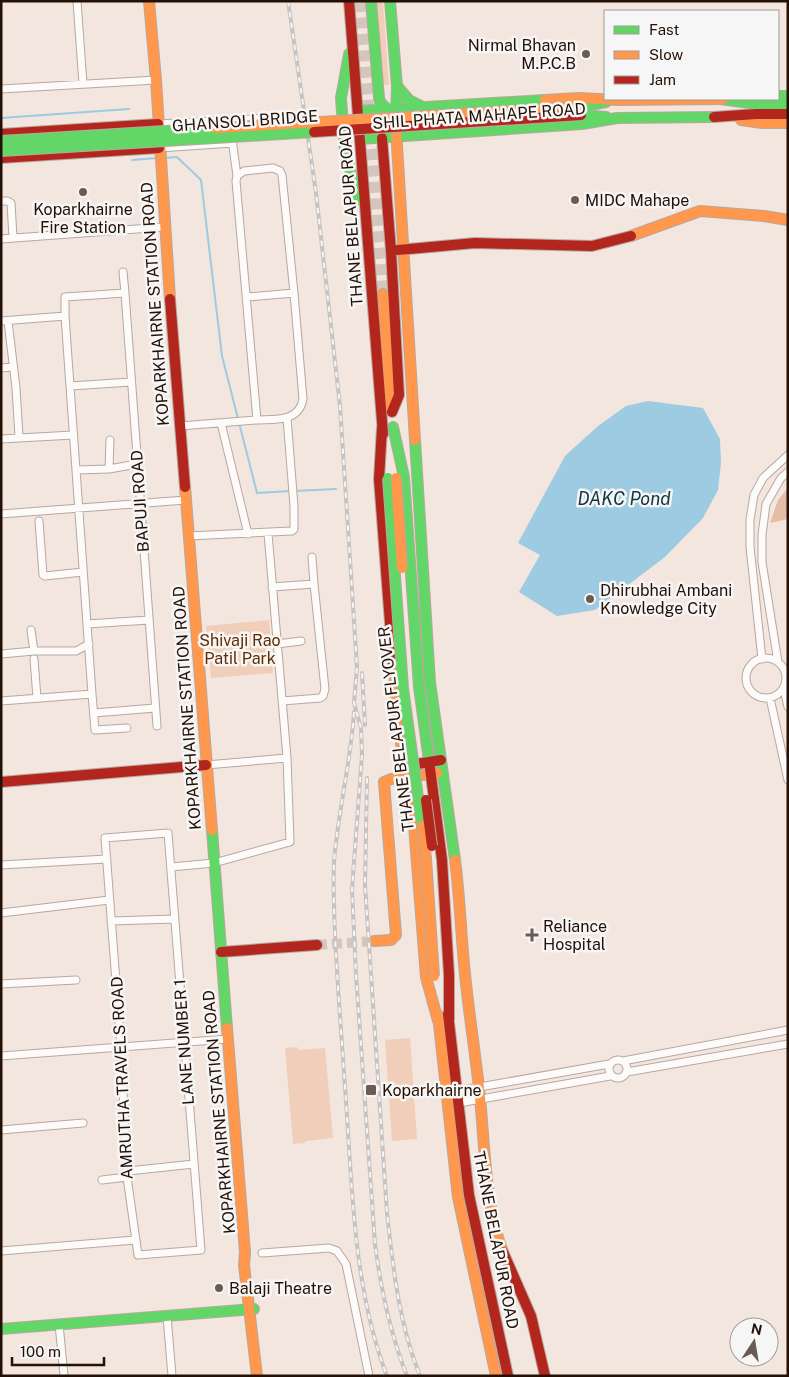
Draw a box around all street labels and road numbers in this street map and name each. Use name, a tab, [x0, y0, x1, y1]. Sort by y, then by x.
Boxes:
street label: SHIL PHATA MAHAPE ROAD	[372, 99, 586, 133]
street label: GHANSOLI BRIDGE	[171, 106, 319, 136]
street label: THANE BELAPUR ROAD	[335, 125, 367, 307]
street label: KOPARKHAIRNE STATION ROAD	[137, 181, 173, 427]
street label: BAPUJI ROAD	[127, 449, 153, 553]
street label: KOPARKHAIRNE STATION ROAD	[169, 585, 205, 831]
street label: THANE BELAPUR FLYOVER	[374, 625, 418, 833]
street label: AMRUTHA TRAVELS ROAD	[107, 976, 137, 1180]
street label: LANE NUMBER 1	[170, 978, 198, 1106]
street label: KOPARKHAIRNE STATION ROAD	[199, 989, 239, 1235]
street label: THANE BELAPUR ROAD	[469, 1149, 523, 1331]

